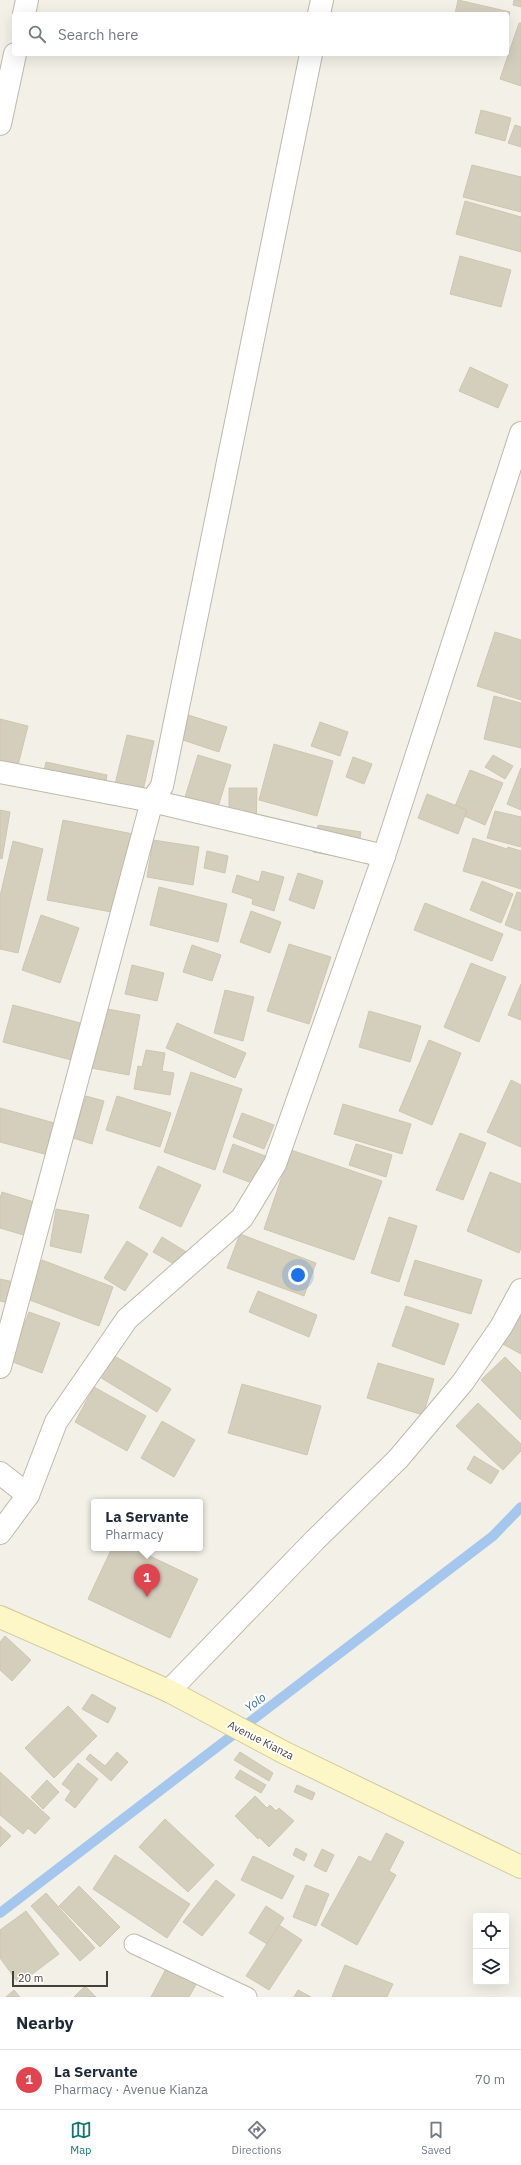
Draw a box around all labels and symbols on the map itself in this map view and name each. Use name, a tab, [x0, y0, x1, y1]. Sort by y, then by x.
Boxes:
your location	[288, 1265, 308, 1285]
pin: 1	[134, 1564, 160, 1597]
water label: Yolo	[241, 1689, 269, 1715]
street label: Avenue Kianza	[226, 1717, 296, 1763]
scale bar	[12, 1969, 108, 1988]

